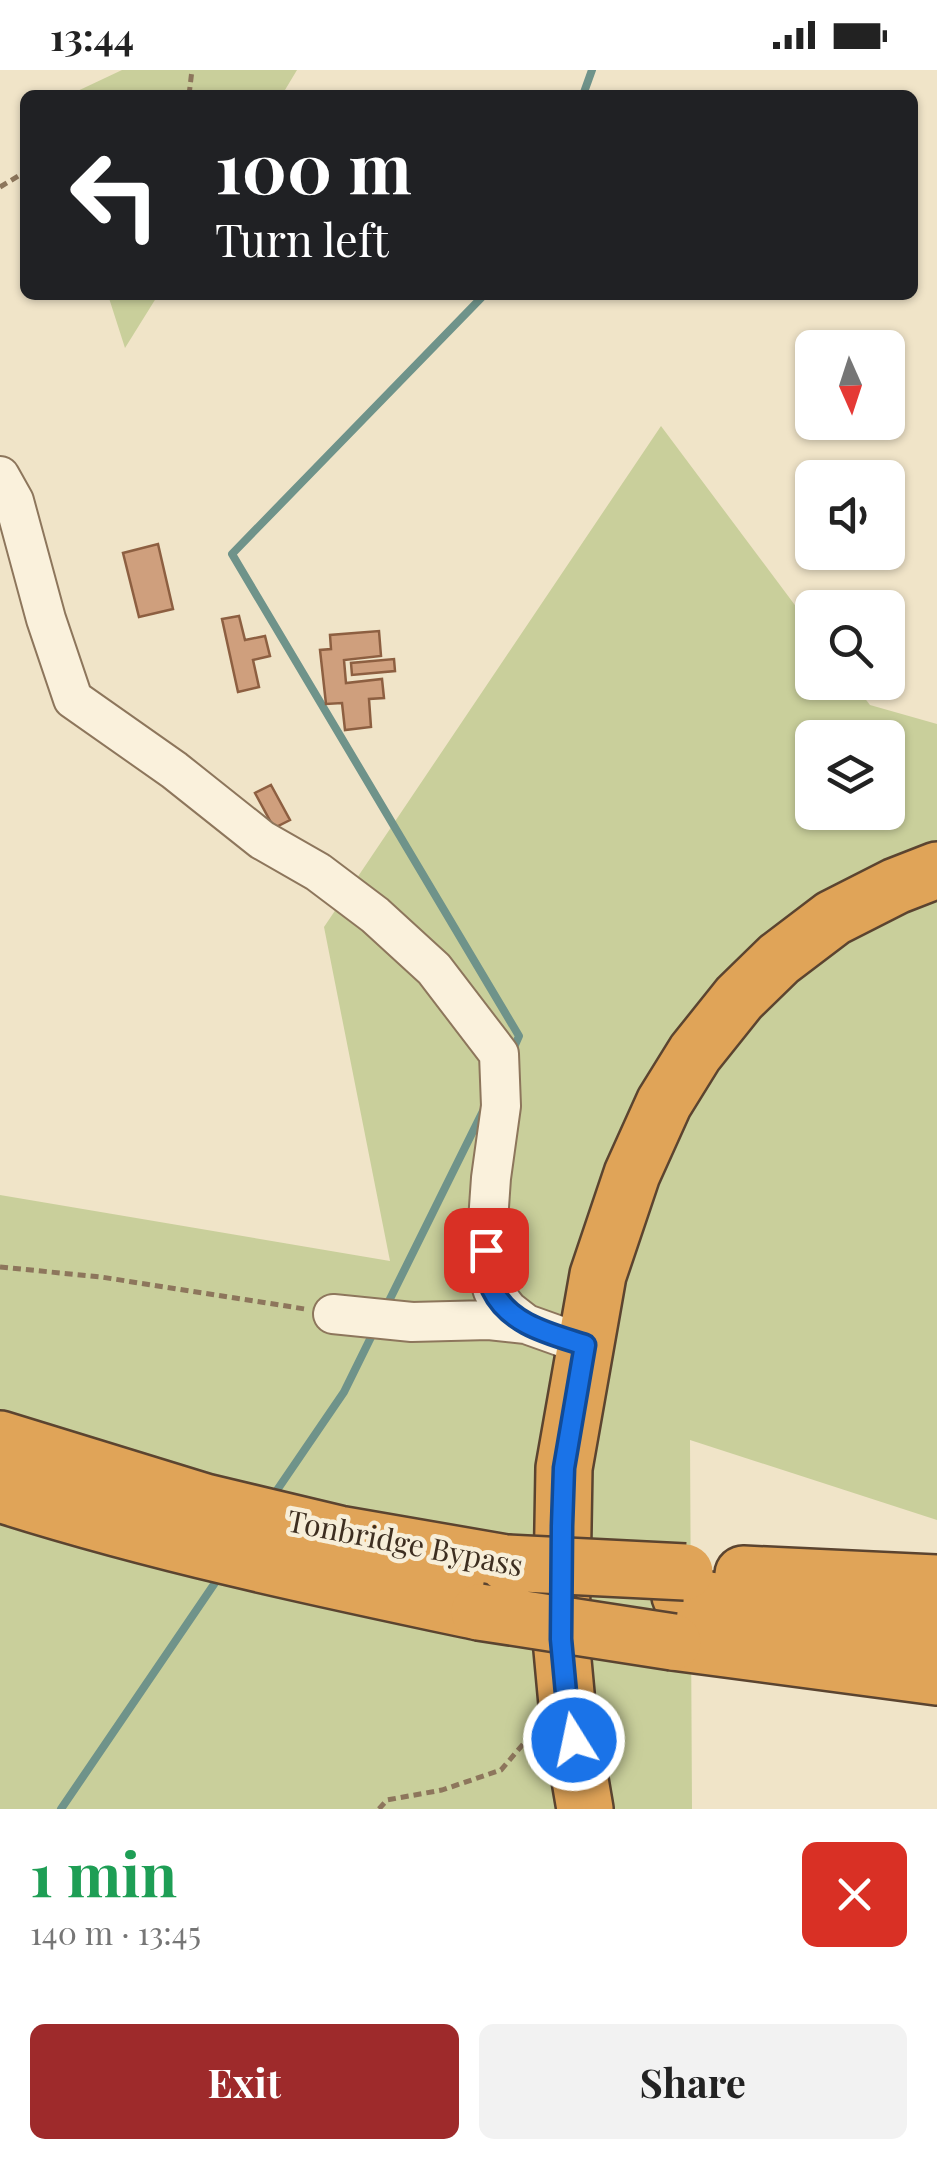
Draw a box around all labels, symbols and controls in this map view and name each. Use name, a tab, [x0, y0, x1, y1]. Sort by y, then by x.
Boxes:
text: 13:44	[50, 10, 134, 61]
text: 100 m	[215, 118, 412, 212]
icon: left	[50, 130, 180, 260]
text: Turn left	[215, 208, 389, 268]
north arrow	[795, 330, 905, 440]
map controls	[795, 330, 905, 830]
button: sound	[795, 460, 905, 570]
button: search	[795, 590, 905, 700]
button: layers	[795, 720, 905, 830]
pin	[444, 1208, 529, 1293]
icon: arrive	[459, 1223, 514, 1278]
street label: Tonbridge Bypass	[284, 1500, 526, 1584]
position arrow	[522, 1688, 626, 1792]
text: 1 min	[30, 1832, 177, 1912]
button: close	[802, 1842, 907, 1947]
text: 140 m · 13:45	[30, 1910, 201, 1953]
button: Exit	[30, 2024, 459, 2139]
button: Share	[479, 2024, 907, 2139]

